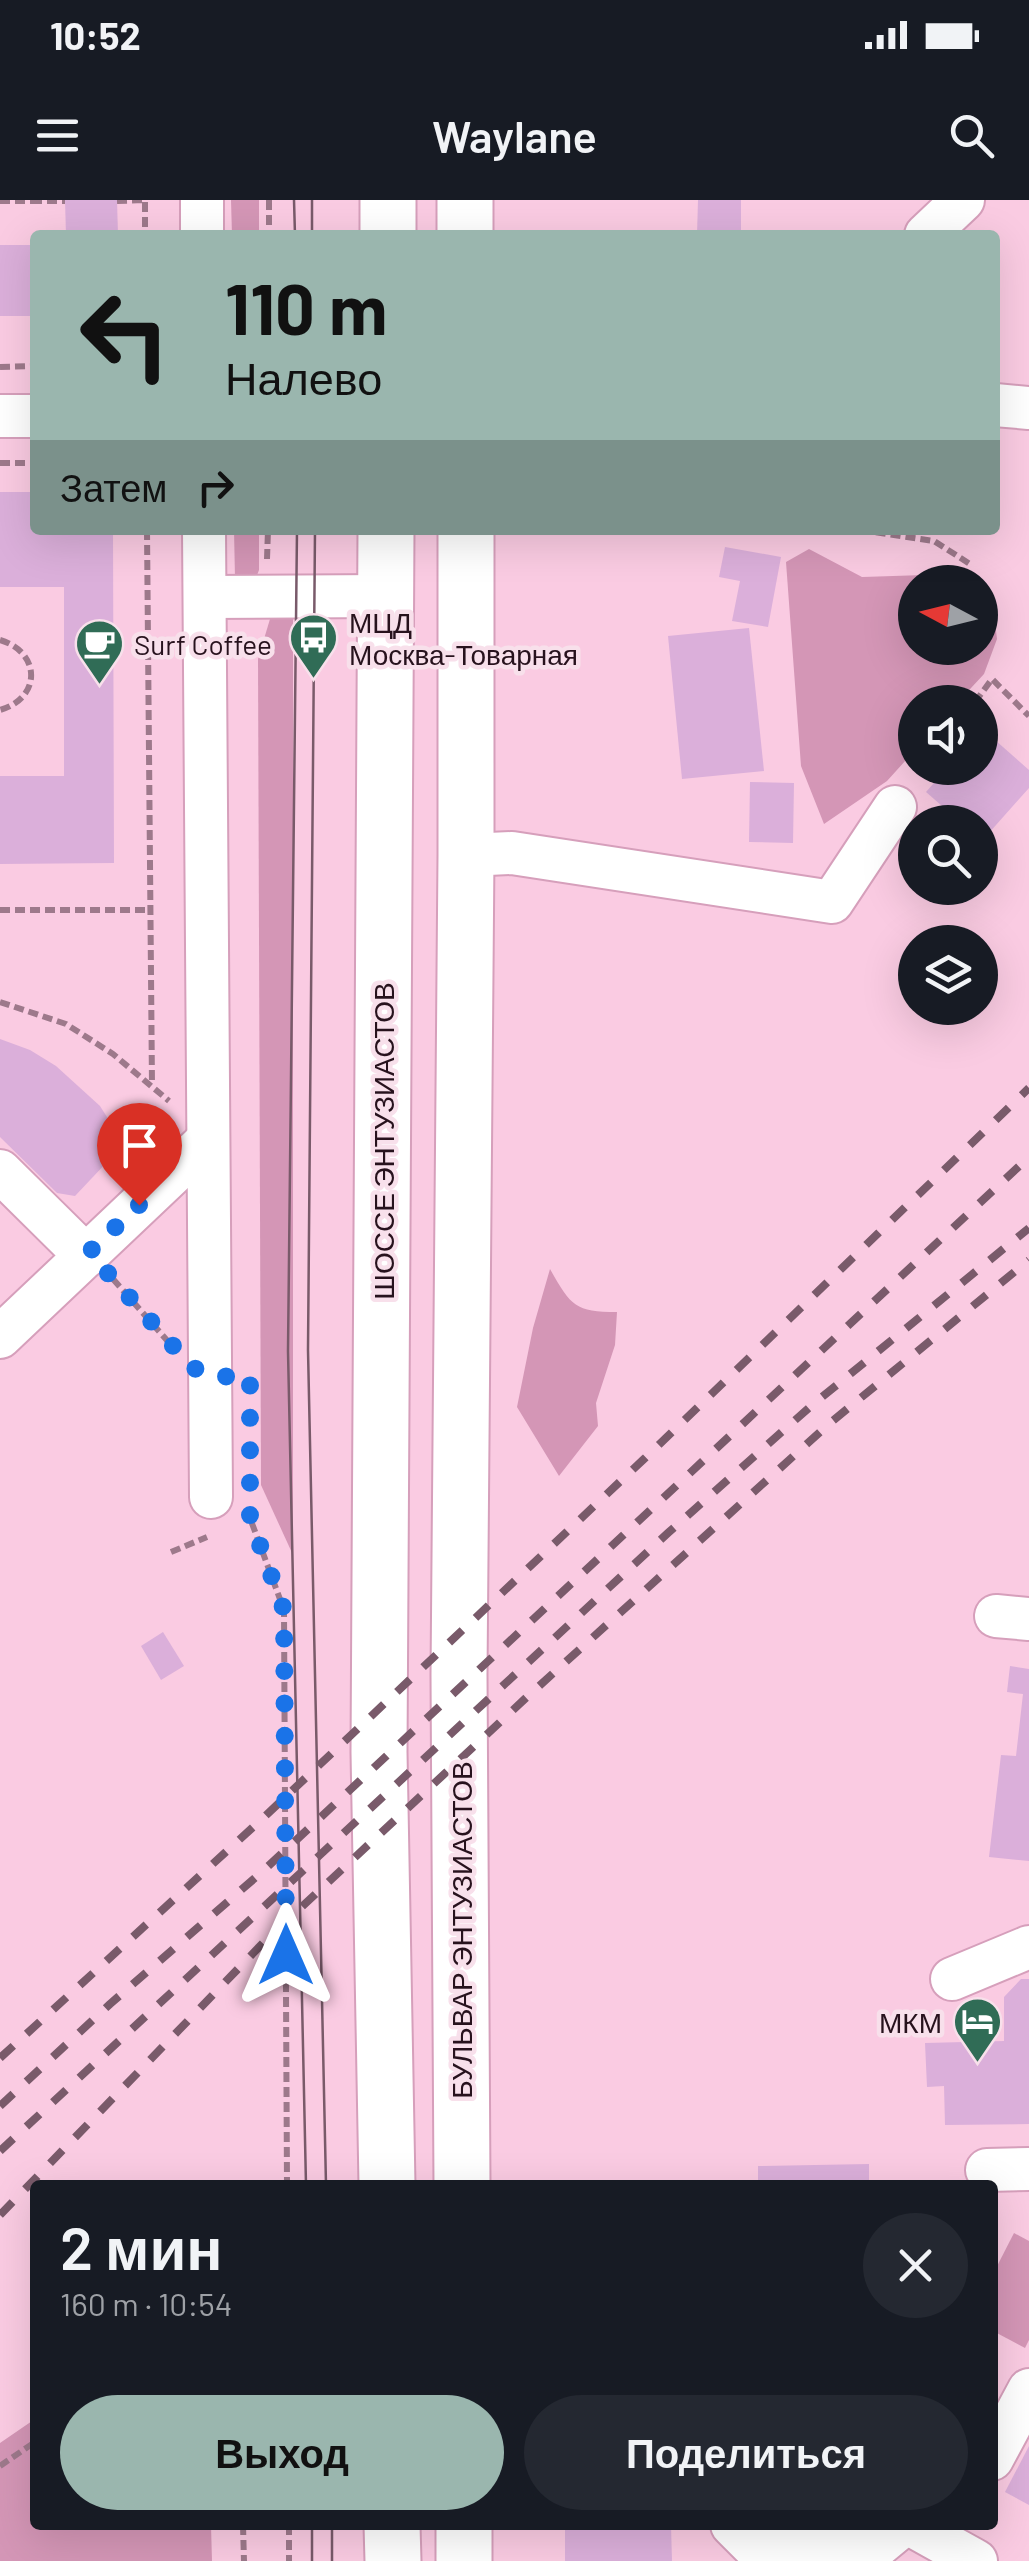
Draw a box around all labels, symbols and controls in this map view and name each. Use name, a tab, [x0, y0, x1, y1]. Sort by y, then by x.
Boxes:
text: 10:52	[50, 12, 141, 58]
icon: menu	[30, 108, 85, 163]
text: Waylane	[432, 108, 597, 162]
icon: search	[944, 108, 999, 163]
text: 110 m	[225, 265, 387, 349]
icon: left	[60, 270, 190, 400]
text: Налево	[225, 350, 382, 404]
icon: right	[188, 460, 243, 515]
text: Затем	[60, 464, 168, 510]
north arrow	[898, 565, 998, 665]
map controls	[898, 565, 998, 1025]
place label: МЦД Москва-Товарная	[349, 605, 578, 671]
bus stop icon: МЦД Москва-Товарная	[288, 612, 340, 680]
cafe icon: Surf Coffee	[73, 618, 125, 686]
place label: Surf Coffee	[134, 627, 272, 661]
button: sound	[898, 685, 998, 785]
button: search	[898, 805, 998, 905]
button: layers	[898, 925, 998, 1025]
street label: ШОССЕ ЭНТУЗИАСТОВ	[366, 982, 400, 1300]
pin	[97, 1103, 182, 1206]
icon: arrive	[112, 1118, 167, 1173]
street label: БУЛЬВАР ЭНТУЗИАСТОВ	[444, 1761, 478, 2099]
position arrow	[234, 1903, 338, 2007]
hotel icon: МКМ	[951, 1996, 1003, 2064]
place label: МКМ	[879, 2005, 942, 2039]
text: 2 мин	[60, 2210, 223, 2282]
button: close	[863, 2213, 968, 2318]
text: 160 m · 10:54	[60, 2284, 232, 2322]
button: Выход	[60, 2395, 504, 2510]
button: Поделиться	[524, 2395, 968, 2510]

